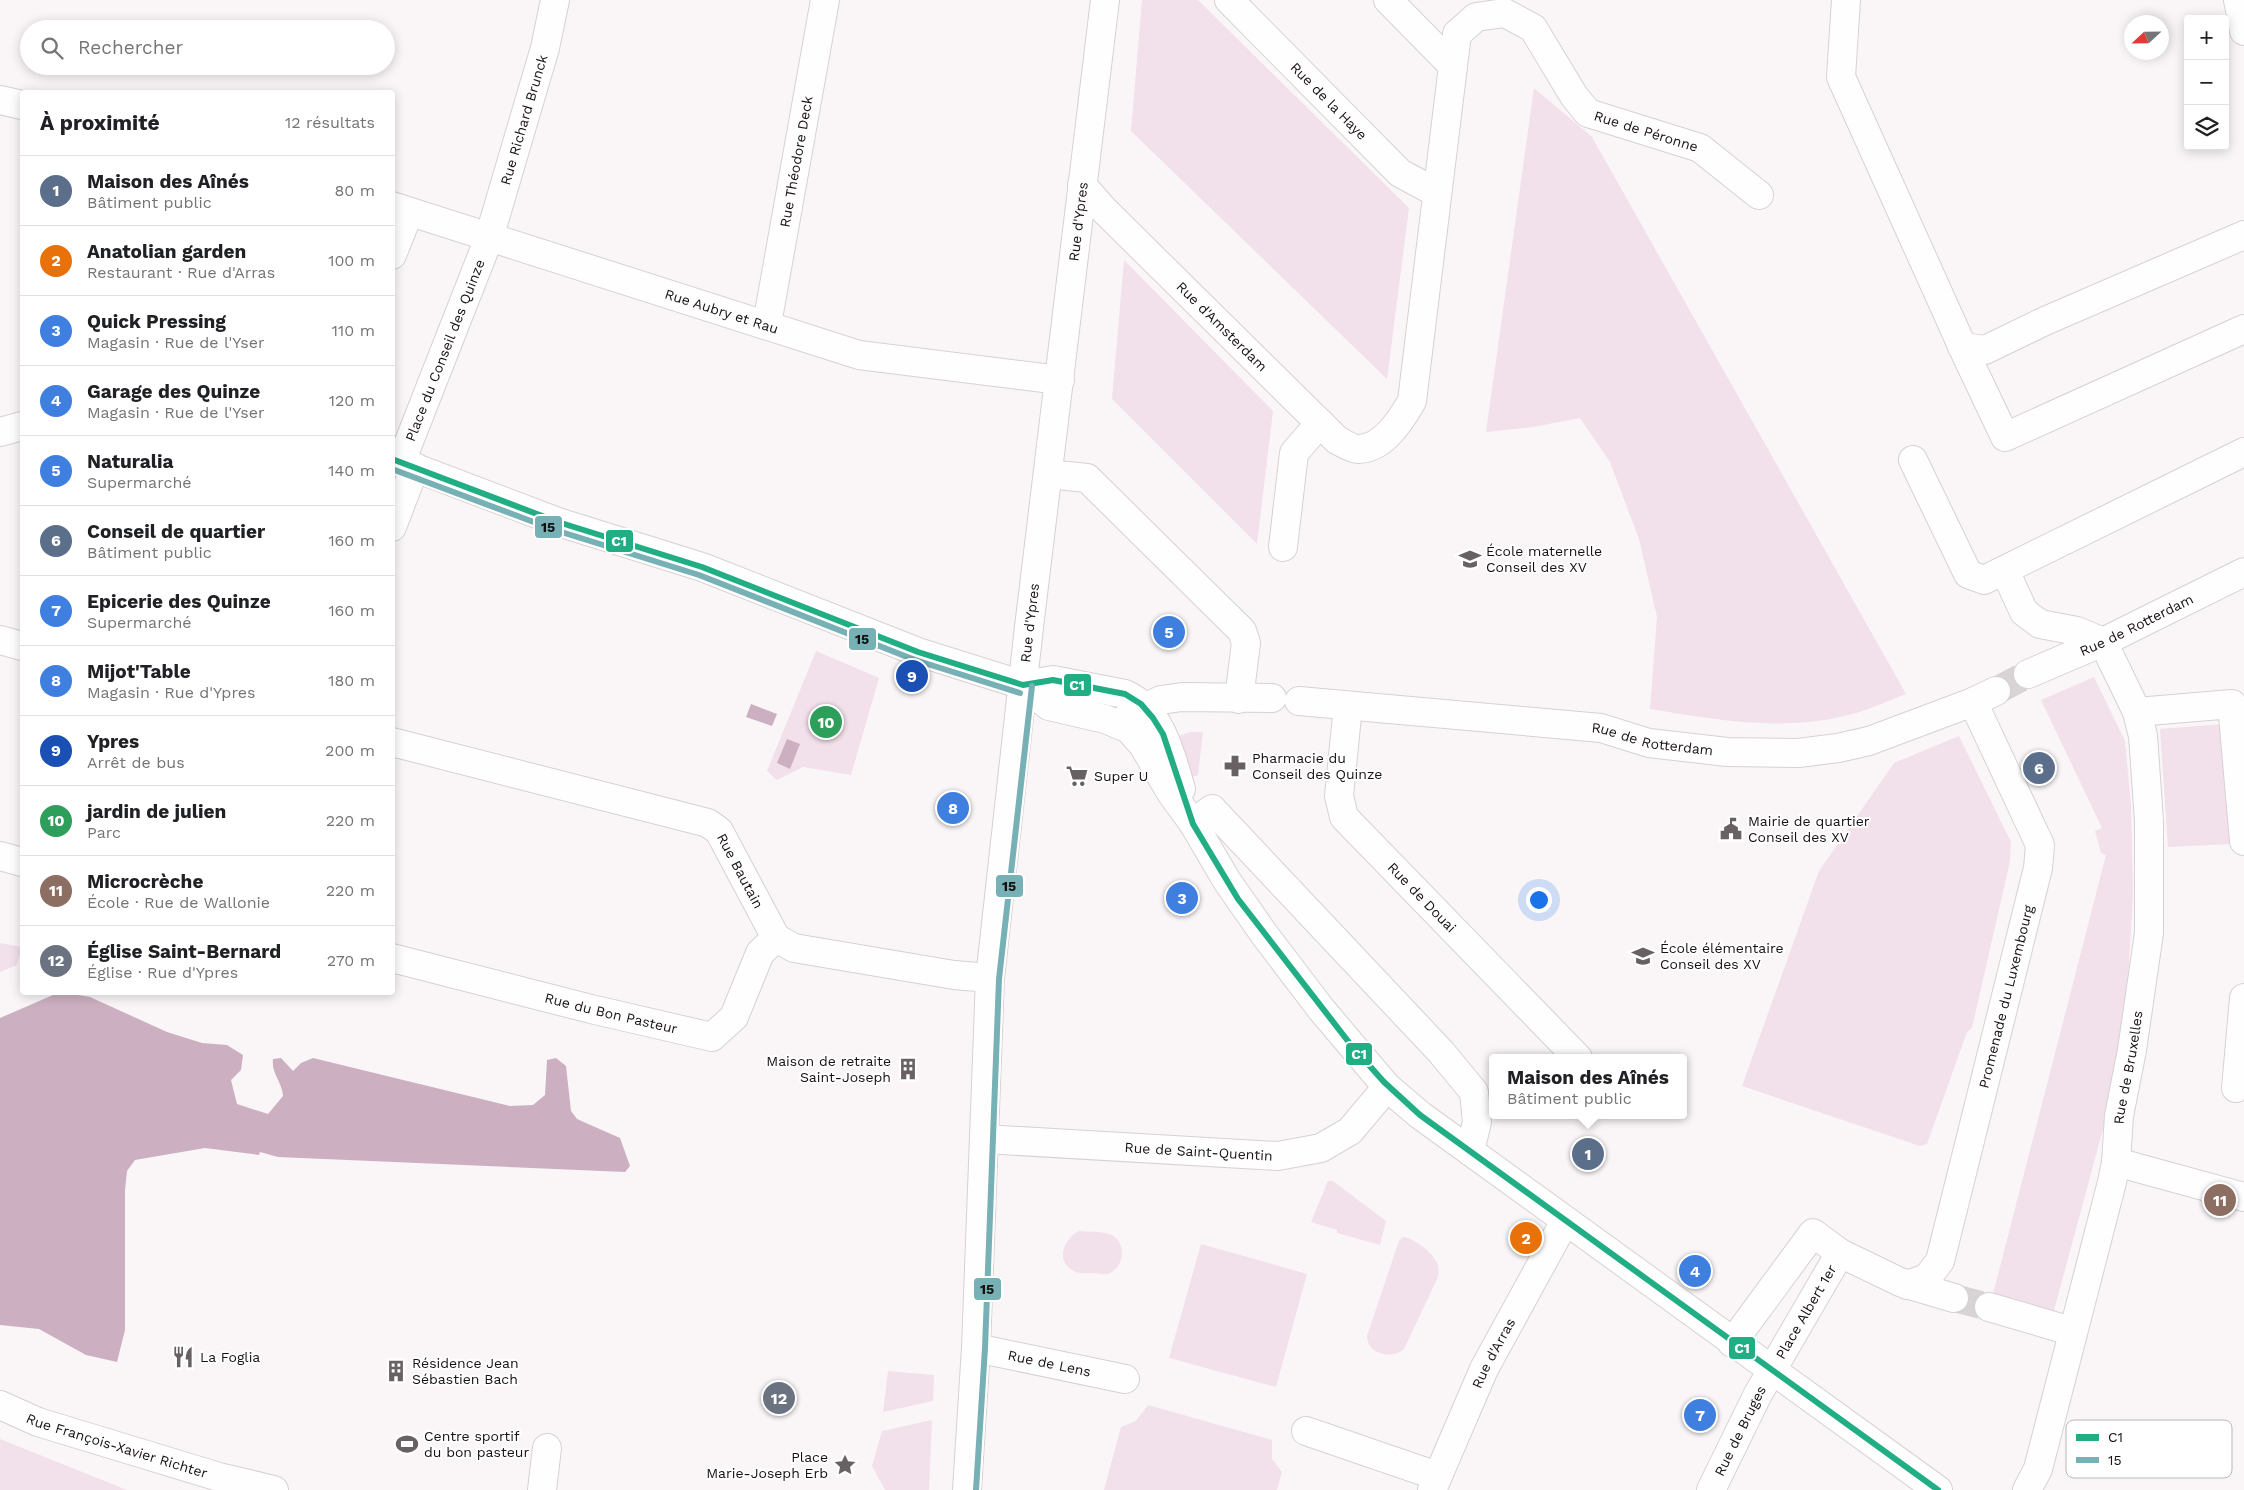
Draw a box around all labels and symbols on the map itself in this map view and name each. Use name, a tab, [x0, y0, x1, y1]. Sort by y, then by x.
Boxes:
north arrow	[2124, 15, 2169, 60]
street label: Rue Richard Brunck	[497, 53, 551, 187]
street label: Rue de la Haye	[1287, 59, 1370, 143]
street label: Rue Théodore Deck	[776, 95, 816, 229]
street label: Rue de Péronne	[1592, 107, 1700, 155]
street label: Rue d'Ypres	[1065, 181, 1091, 262]
street label: Place du Conseil des Quinze	[402, 257, 488, 444]
street label: Rue d'Amsterdam	[1173, 278, 1271, 375]
street label: Rue Aubry et Rau	[663, 286, 780, 337]
line badge: 15	[534, 515, 563, 539]
text: 15	[541, 519, 555, 535]
line badge: C1	[605, 529, 634, 553]
text: C1	[611, 533, 627, 549]
place label: École maternelle Conseil des XV	[1486, 543, 1602, 575]
school or university icon: École maternelle Conseil des XV	[1457, 546, 1483, 572]
street label: Rue d'Ypres	[1017, 582, 1042, 663]
street label: Rue de Rotterdam	[2077, 591, 2196, 659]
pin: 5	[1153, 613, 1185, 651]
line badge: 15	[848, 627, 877, 651]
text: 15	[855, 631, 869, 647]
pin: 9	[896, 657, 928, 695]
line badge: C1	[1063, 673, 1092, 697]
text: C1	[1069, 677, 1085, 693]
pin: 10	[810, 703, 842, 741]
street label: Rue de Rotterdam	[1591, 719, 1714, 758]
pin: 6	[2023, 749, 2055, 787]
place label: Pharmacie du Conseil des Quinze	[1252, 750, 1382, 782]
pharmacy icon: Pharmacie du Conseil des Quinze	[1222, 753, 1248, 779]
supermarket icon: Super U	[1064, 763, 1090, 789]
place label: Super U	[1094, 768, 1148, 784]
pin: 8	[937, 789, 969, 827]
place label: Mairie de quartier Conseil des XV	[1748, 813, 1870, 845]
public building icon: Mairie de quartier Conseil des XV	[1718, 816, 1744, 842]
street label: Rue Bautain	[714, 831, 767, 911]
street label: Rue de Douai	[1385, 859, 1459, 936]
line badge: 15	[995, 874, 1024, 898]
text: 15	[1002, 878, 1016, 894]
pin: 3	[1166, 879, 1198, 917]
your location	[1526, 887, 1552, 913]
street label: Promenade du Luxembourg	[1975, 903, 2037, 1090]
place label: École élémentaire Conseil des XV	[1660, 940, 1784, 972]
school or university icon: École élémentaire Conseil des XV	[1630, 943, 1656, 969]
street label: Rue du Bon Pasteur	[543, 989, 679, 1037]
street label: Rue de Bruxelles	[2110, 1010, 2146, 1125]
line badge: C1	[1345, 1042, 1373, 1066]
text: C1	[1351, 1046, 1367, 1062]
place label: Maison de retraite Saint-Joseph	[766, 1053, 891, 1085]
building icon: Maison de retraite Saint-Joseph	[895, 1056, 921, 1082]
pin: 1	[1572, 1135, 1604, 1173]
street label: Rue de Saint-Quentin	[1124, 1139, 1273, 1164]
pin: 11	[2204, 1181, 2236, 1219]
pin: 2	[1510, 1219, 1542, 1257]
pin: 4	[1679, 1252, 1711, 1290]
street label: Place Albert 1er	[1772, 1262, 1840, 1362]
line badge: 15	[973, 1277, 1002, 1301]
text: 15	[980, 1281, 994, 1297]
street label: Rue d'Arras	[1469, 1315, 1518, 1391]
line badge: C1	[1728, 1336, 1756, 1360]
text: C1	[1734, 1340, 1750, 1356]
restaurant icon: La Foglia	[170, 1344, 196, 1370]
street label: Rue de Lens	[1006, 1347, 1092, 1380]
place label: La Foglia	[200, 1349, 260, 1365]
place label: Résidence Jean Sébastien Bach	[412, 1355, 519, 1387]
building icon: Résidence Jean Sébastien Bach	[383, 1358, 409, 1384]
pin: 12	[763, 1379, 795, 1417]
street label: Rue de Bruges	[1711, 1383, 1769, 1479]
pin: 7	[1684, 1396, 1716, 1434]
street label: Rue François-Xavier Richter	[24, 1410, 210, 1481]
legend	[2066, 1420, 2232, 1478]
place label: Centre sportif du bon pasteur	[424, 1428, 529, 1460]
text: C1	[2108, 1429, 2123, 1445]
sports icon: Centre sportif du bon pasteur	[394, 1431, 420, 1457]
place label: Place Marie-Joseph Erb	[706, 1449, 828, 1481]
place icon: Place Marie-Joseph Erb	[832, 1452, 858, 1478]
text: 15	[2108, 1452, 2122, 1468]

